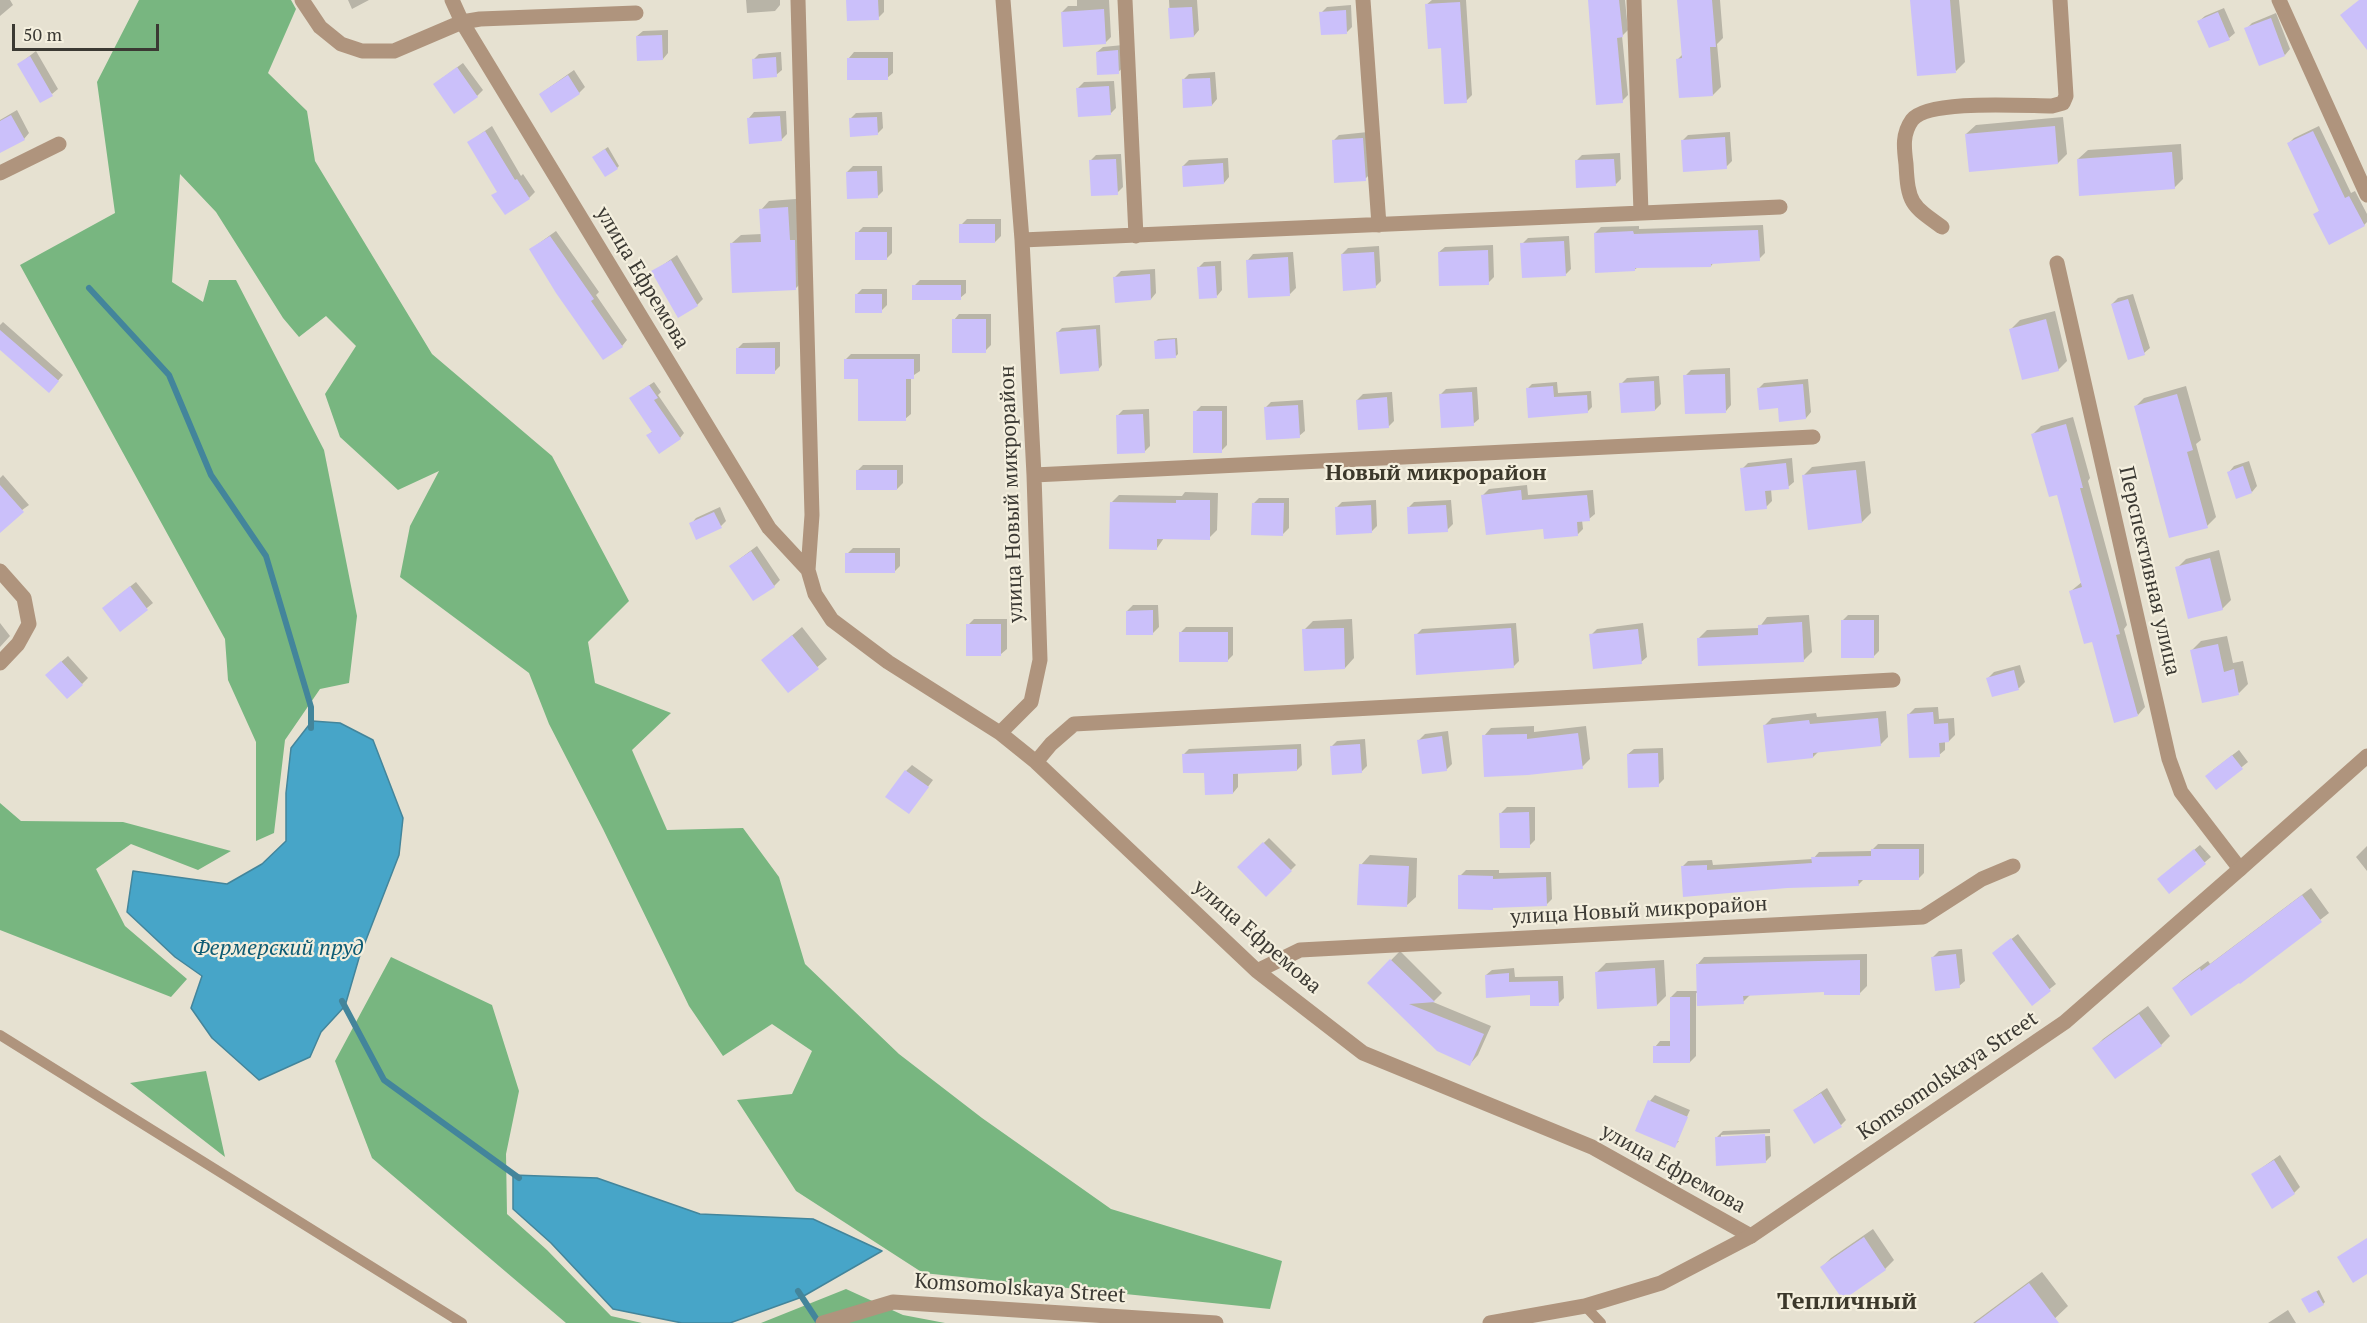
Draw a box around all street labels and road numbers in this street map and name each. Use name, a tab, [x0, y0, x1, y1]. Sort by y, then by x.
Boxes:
street label: улица Ефремова	[590, 202, 694, 354]
street label: улица Новый микрорайон	[995, 365, 1029, 623]
street label: Перспективная улица	[2113, 464, 2185, 678]
street label: улица Ефремова	[1188, 874, 1326, 1000]
street label: улица Новый микрорайон	[1510, 892, 1768, 930]
street label: Komsomolskaya Street	[1853, 1006, 2043, 1146]
street label: улица Ефремова	[1596, 1119, 1750, 1219]
street label: Komsomolskaya Street	[913, 1269, 1127, 1309]

